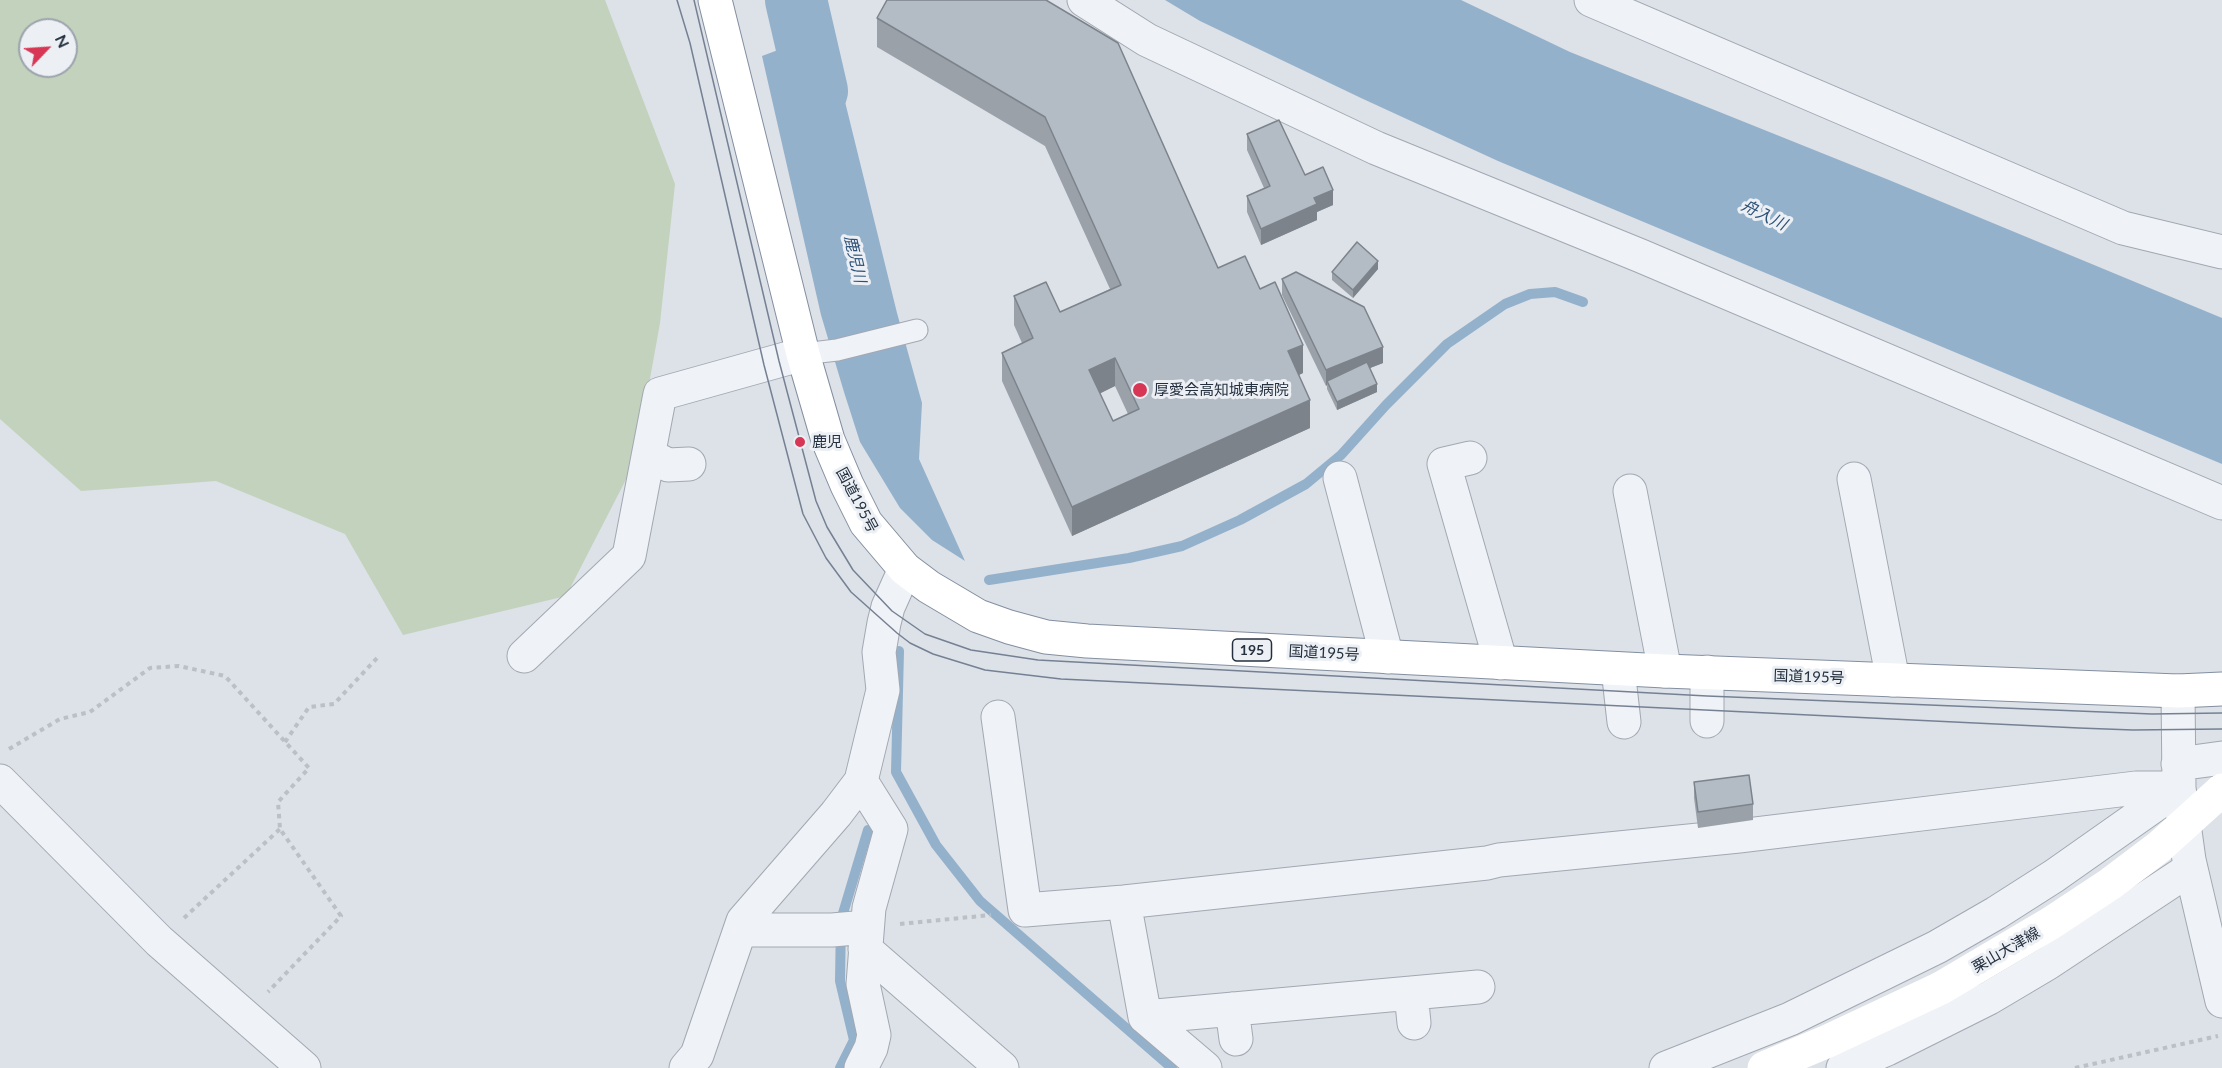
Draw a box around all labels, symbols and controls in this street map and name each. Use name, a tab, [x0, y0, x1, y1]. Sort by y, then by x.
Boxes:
north arrow	[18, 18, 78, 78]
text: N	[52, 31, 74, 51]
water label: 舟入川	[1738, 196, 1790, 234]
water label: 鹿児川	[840, 233, 870, 285]
marker: 厚愛会高知城東病院	[1131, 381, 1149, 399]
place label: 厚愛会高知城東病院	[1154, 381, 1289, 399]
place label: 鹿児	[812, 433, 842, 451]
marker: 鹿児	[793, 435, 807, 449]
street label: 国道195号	[832, 464, 882, 536]
road number: 195	[1232, 639, 1272, 661]
street label: 国道195号	[1288, 642, 1360, 664]
street label: 国道195号	[1773, 667, 1845, 687]
street label: 栗山大津線	[1969, 923, 2043, 977]

